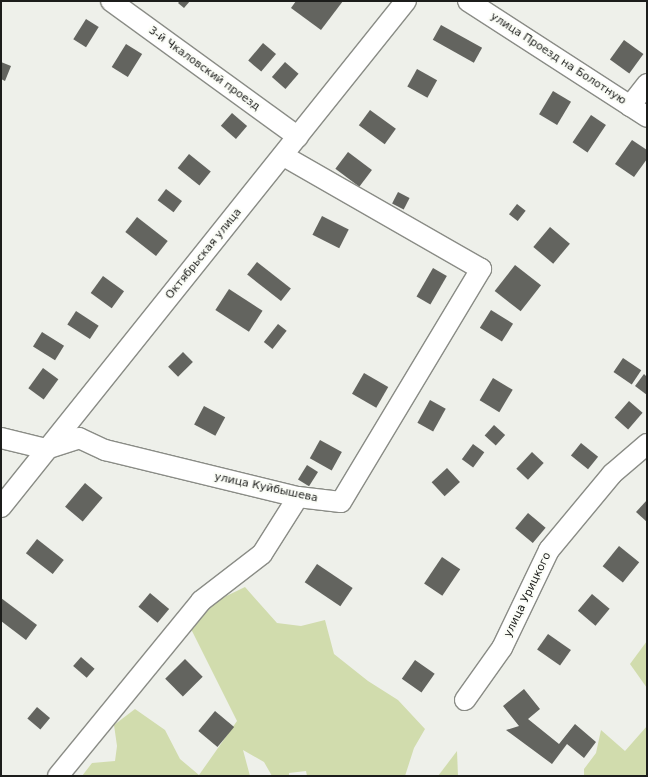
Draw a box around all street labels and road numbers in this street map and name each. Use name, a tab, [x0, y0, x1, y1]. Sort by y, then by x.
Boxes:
street label: улица Проезд на Болотную	[488, 10, 628, 108]
street label: 3-й Чкаловский проезд	[146, 24, 262, 114]
street label: Октябрьская улица	[163, 206, 245, 302]
street label: улица Куйбышева	[213, 471, 319, 505]
street label: улица Урицкого	[502, 550, 554, 640]

